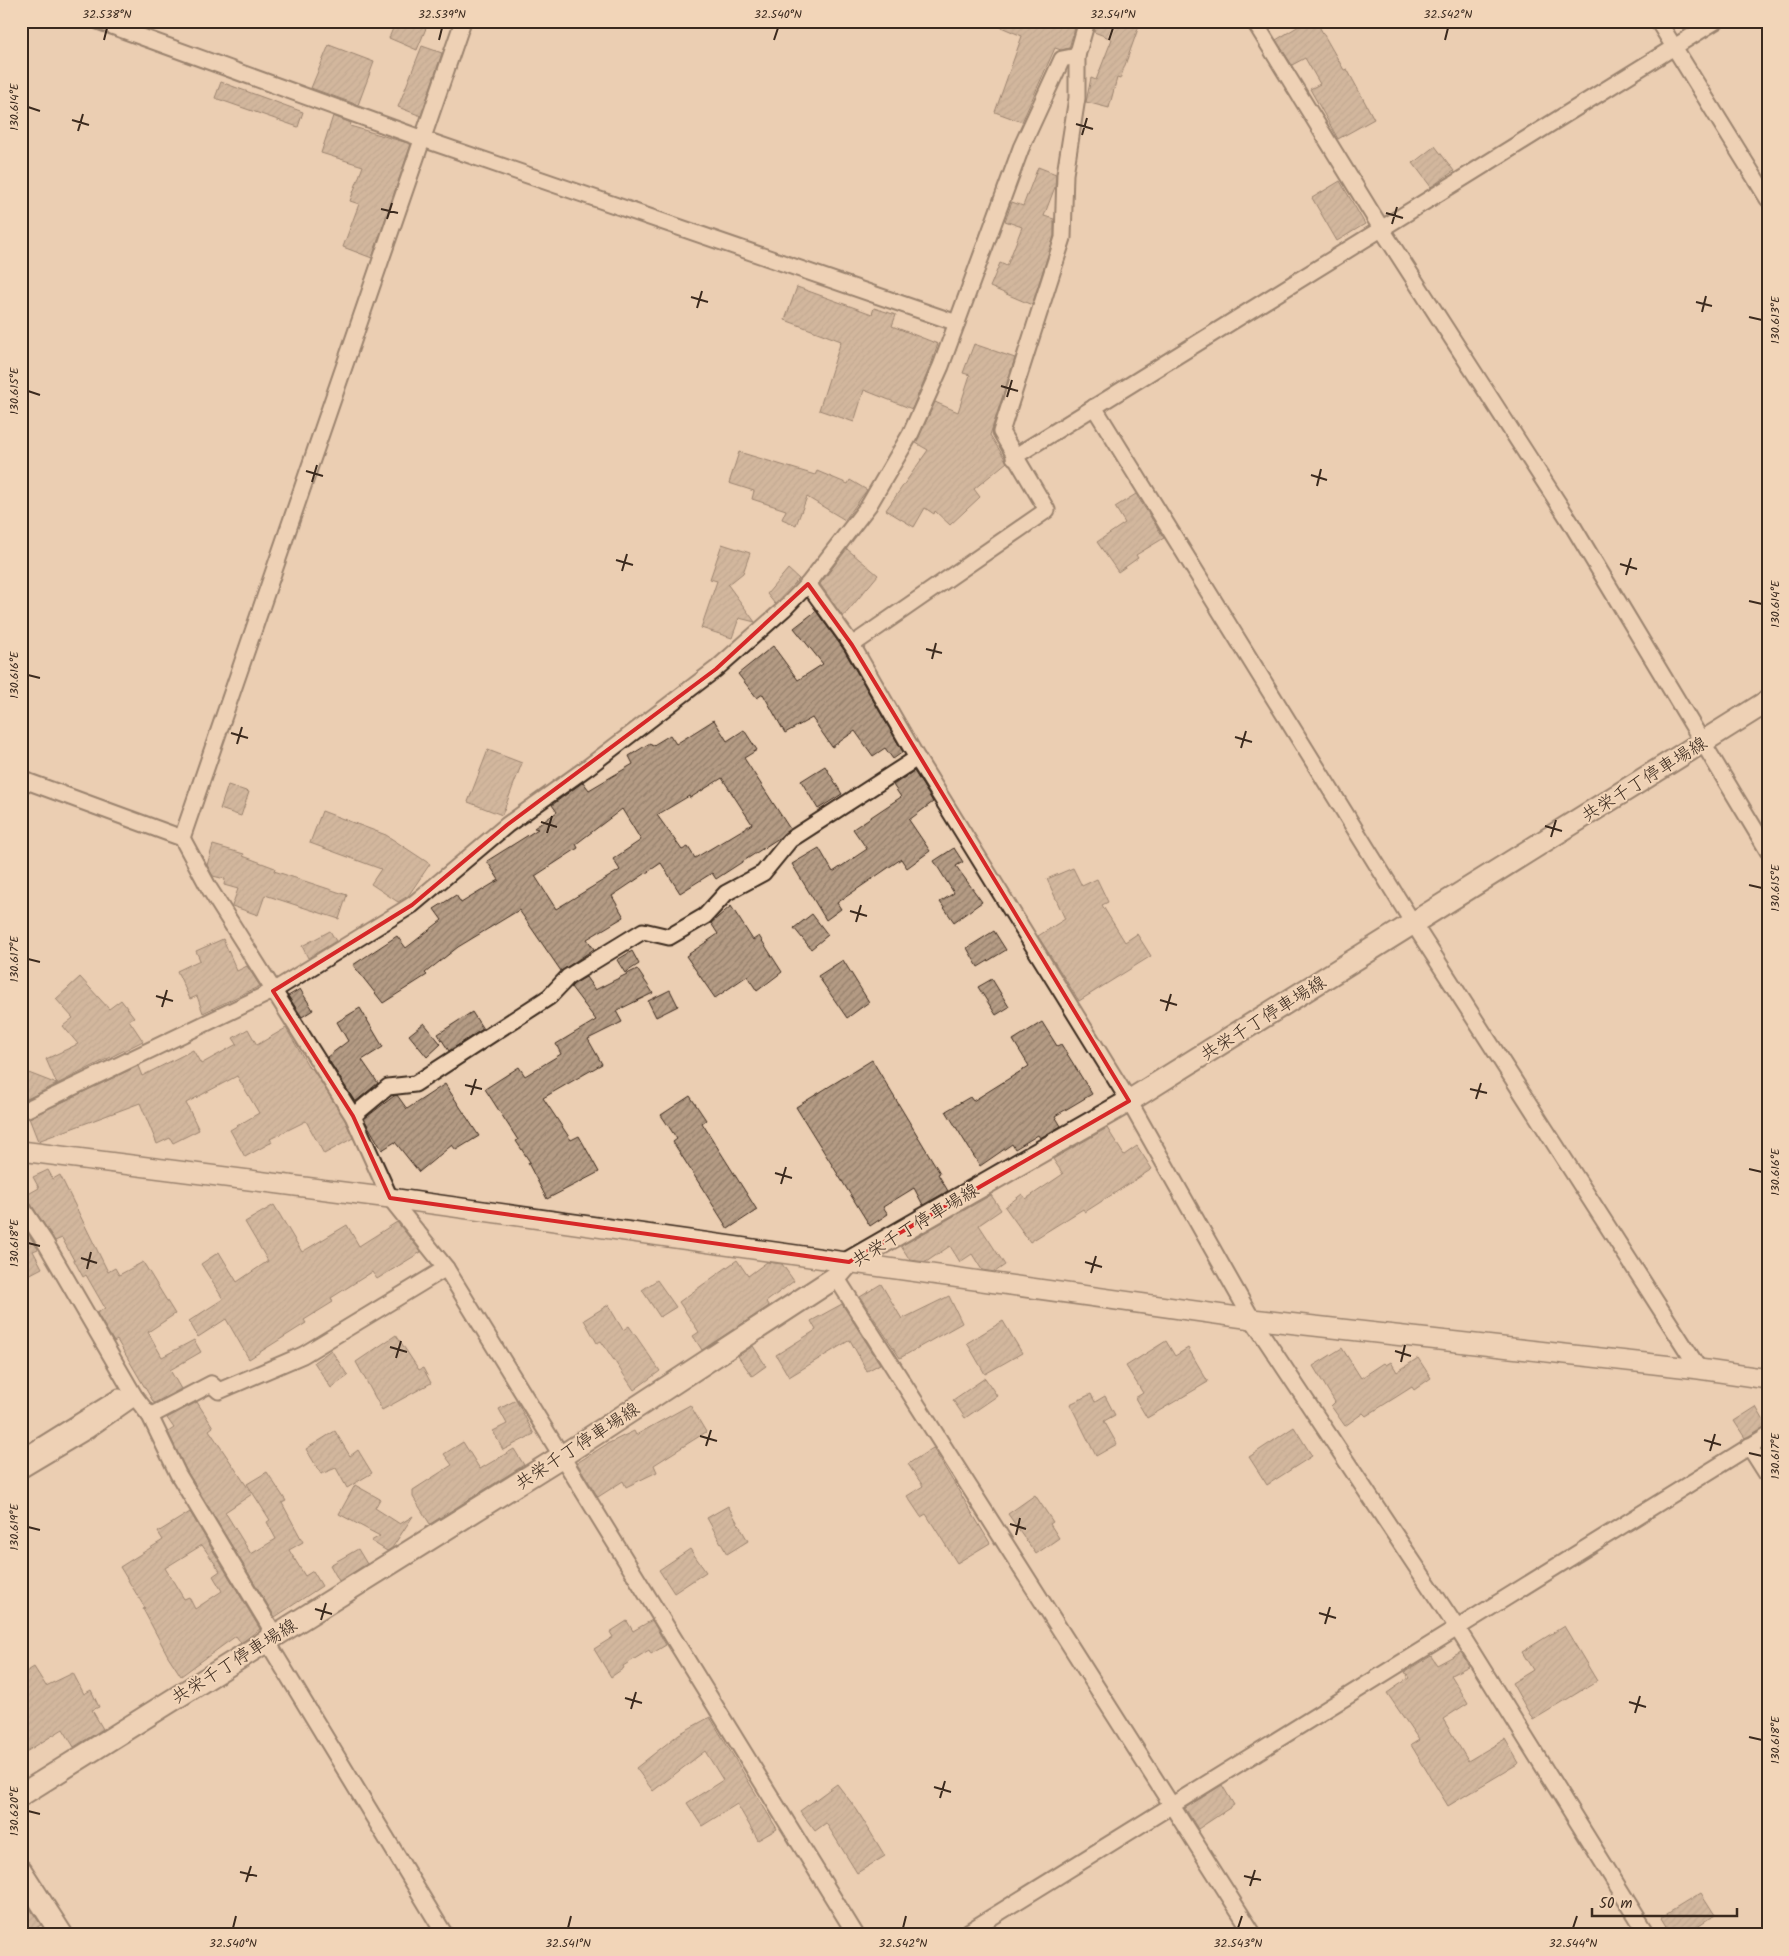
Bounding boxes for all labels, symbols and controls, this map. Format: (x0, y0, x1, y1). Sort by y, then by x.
text: 32.538°N (82, 5, 132, 24)
text: 32.539°N (418, 5, 466, 24)
text: 32.540°N (754, 5, 802, 24)
text: 32.541°N (1090, 5, 1136, 24)
text: 32.542°N (1424, 5, 1472, 24)
text: 130.614°E (5, 82, 24, 131)
text: 130.613°E (1766, 295, 1785, 344)
text: 130.615°E (5, 366, 24, 415)
text: 130.614°E (1766, 579, 1785, 628)
text: 130.616°E (5, 650, 24, 699)
street label: 共栄千丁停車場線 (1576, 730, 1714, 831)
text: 130.615°E (1766, 863, 1785, 912)
text: 130.617°E (5, 935, 24, 982)
street label: 共栄千丁停車場線 (1195, 969, 1333, 1070)
text: 130.616°E (1766, 1147, 1785, 1196)
street label: 共栄千丁停車場線 (847, 1177, 985, 1276)
text: 130.618°E (5, 1218, 24, 1267)
street label: 共栄千丁停車場線 (510, 1396, 646, 1499)
text: 130.617°E (1766, 1432, 1785, 1479)
text: 130.619°E (5, 1503, 24, 1550)
street label: 共栄千丁停車場線 (166, 1612, 304, 1713)
text: 130.618°E (1766, 1715, 1785, 1764)
text: 130.620°E (5, 1785, 24, 1836)
scale bar (1592, 1886, 1736, 1918)
text: 50 m (1599, 1892, 1633, 1916)
text: 32.540°N (209, 1934, 257, 1953)
text: 32.541°N (545, 1934, 591, 1953)
text: 32.542°N (879, 1934, 927, 1953)
text: 32.543°N (1214, 1934, 1262, 1953)
text: 32.544°N (1549, 1934, 1597, 1953)

